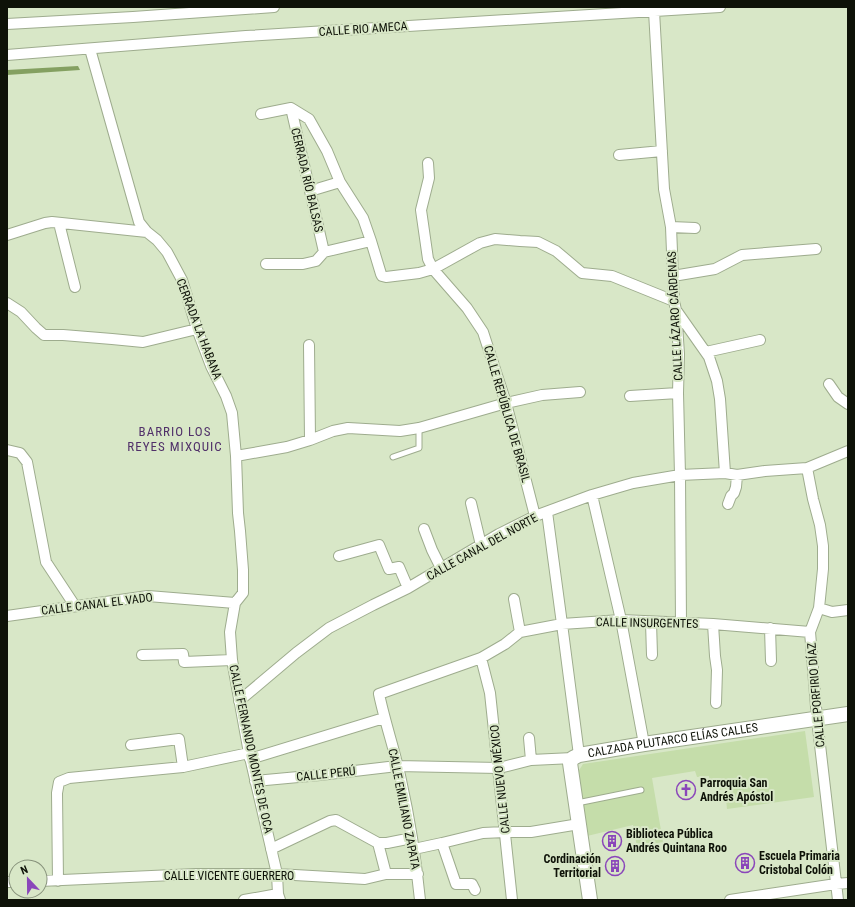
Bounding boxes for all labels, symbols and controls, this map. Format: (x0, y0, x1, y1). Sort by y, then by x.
street label: CALLE RIO AMECA (318, 19, 408, 39)
street label: CERRADA RÍO BALSAS (288, 126, 327, 234)
street label: CALLE LÁZARO CÁRDENAS (664, 251, 685, 381)
street label: CERRADA LA HABANA (173, 277, 225, 381)
street label: CALLE REPÚBLICA DE BRASIL (481, 344, 534, 484)
district label: BARRIO LOS REYES MIXQUIC (127, 424, 223, 454)
street label: CALLE CANAL DEL NORTE (424, 511, 540, 583)
street label: CALLE CANAL EL VADO (40, 590, 154, 618)
street label: CALLE INSURGENTES (596, 615, 698, 631)
street label: CALLE PORFIRIO DÍAZ (803, 642, 828, 748)
street label: CALLE FERNANDO MONTES DE OCA (226, 663, 276, 835)
street label: CALZADA PLUTARCO ELÍAS CALLES (587, 720, 759, 760)
street label: CALLE NUEVO MÉXICO (486, 724, 513, 834)
street label: CALLE EMILIANO ZAPATA (385, 747, 423, 871)
street label: CALLE PERÚ (296, 763, 357, 784)
place label: Parroquia San Andrés Apóstol (700, 776, 773, 804)
church icon: Parroquia San Andrés Apóstol (675, 779, 697, 801)
place label: Biblioteca Pública Andrés Quintana Roo (626, 827, 727, 855)
building icon: Biblioteca Pública Andrés Quintana Roo (601, 830, 623, 852)
place label: Escuela Primaria Cristobal Colón (759, 849, 840, 877)
place label: Cordinación Territorial (543, 852, 601, 880)
building icon: Escuela Primaria Cristobal Colón (734, 852, 756, 874)
building icon: Cordinación Territorial (604, 855, 626, 877)
north arrow (8, 859, 48, 899)
text: N (19, 863, 30, 877)
street label: CALLE VICENTE GUERRERO (164, 869, 294, 883)

